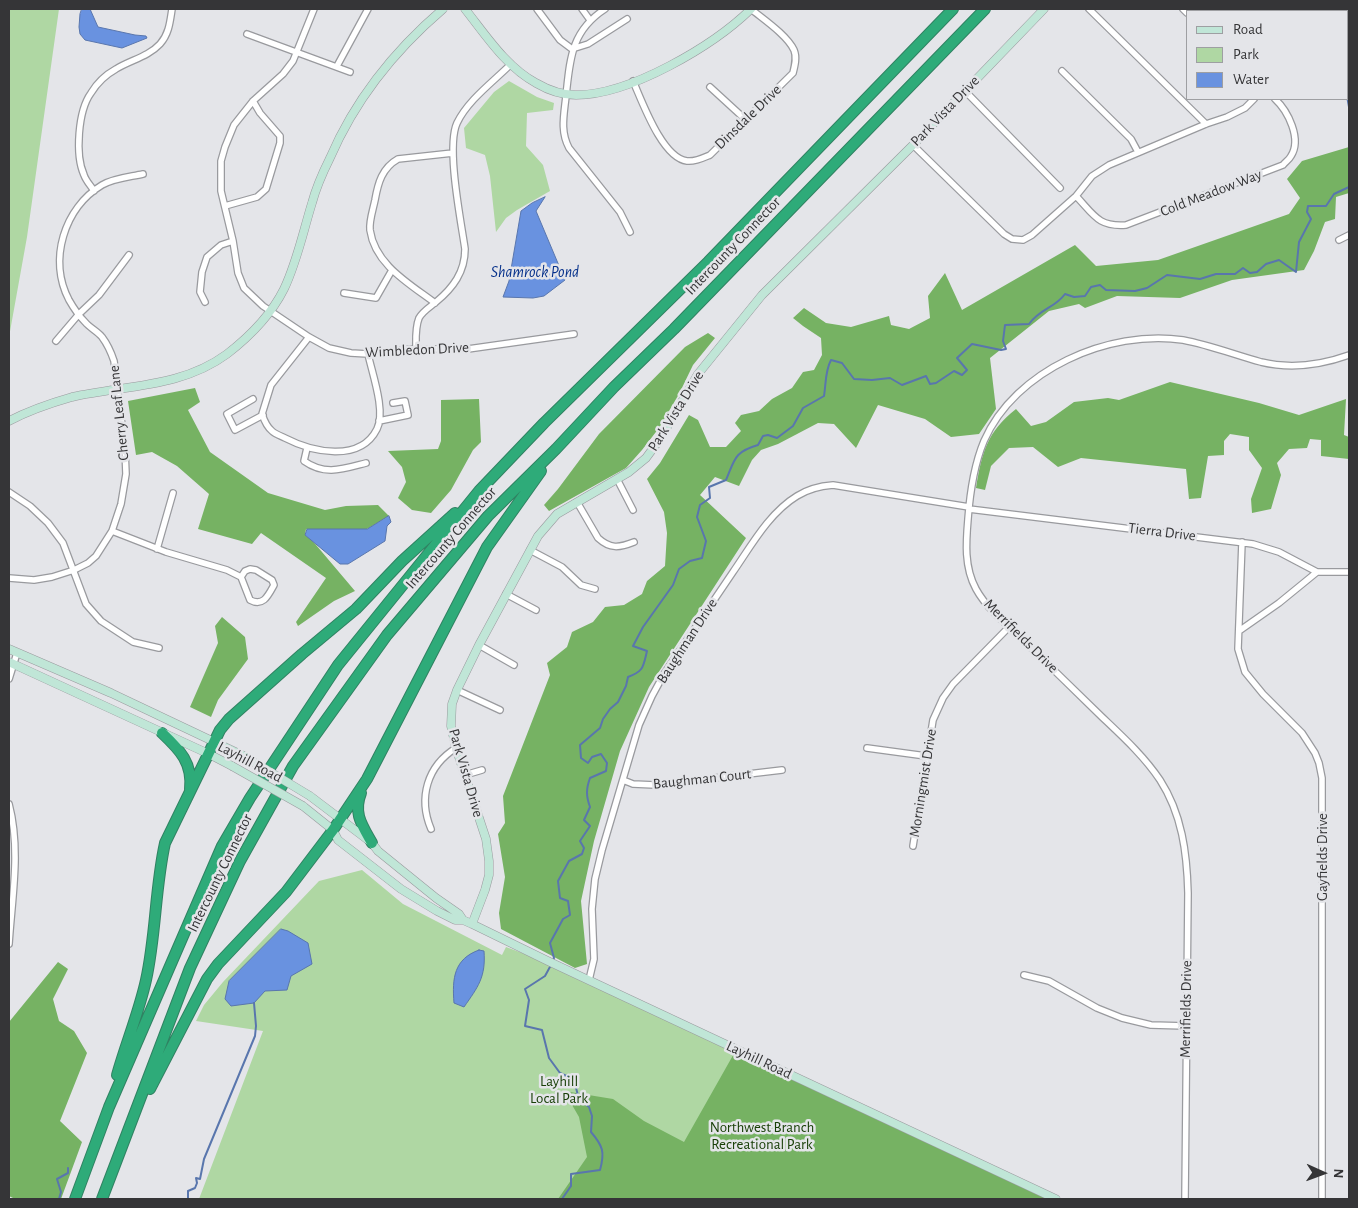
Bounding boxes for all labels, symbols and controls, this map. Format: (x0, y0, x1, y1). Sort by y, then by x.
legend (1186, 10, 1348, 100)
text: Road (1233, 22, 1263, 37)
text: Park (1233, 47, 1259, 62)
street label: Park Vista Drive (907, 72, 983, 150)
text: Water (1233, 72, 1269, 87)
street label: Dinsdale Drive (711, 81, 785, 153)
street label: Cold Meadow Way (1158, 165, 1264, 221)
street label: Intercounty Connector (682, 193, 784, 299)
water label: Shamrock Pond (491, 262, 579, 282)
street label: Wimbledon Drive (365, 338, 469, 362)
street label: Cherry Leaf Lane (105, 364, 133, 462)
street label: Park Vista Drive (644, 367, 708, 455)
street label: Intercounty Connector (402, 483, 500, 593)
street label: Tierra Drive (1127, 519, 1197, 545)
street label: Baughman Drive (653, 595, 721, 687)
street label: Merrifields Drive (980, 595, 1062, 677)
street label: Park Vista Drive (445, 727, 487, 819)
street label: Morningmist Drive (906, 727, 940, 839)
street label: Layhill Road (215, 737, 285, 787)
street label: Baughman Court (652, 765, 752, 793)
street label: Intercounty Connector (184, 811, 256, 935)
street label: Gayfields Drive (1313, 813, 1331, 901)
street label: Merrifields Drive (1176, 960, 1196, 1058)
street label: Layhill Road (723, 1037, 795, 1083)
park label: Layhill Local Park (530, 1072, 588, 1107)
park label: Northwest Branch Recreational Park (710, 1118, 814, 1153)
north arrow (1298, 1148, 1348, 1198)
text: N (1331, 1168, 1345, 1179)

